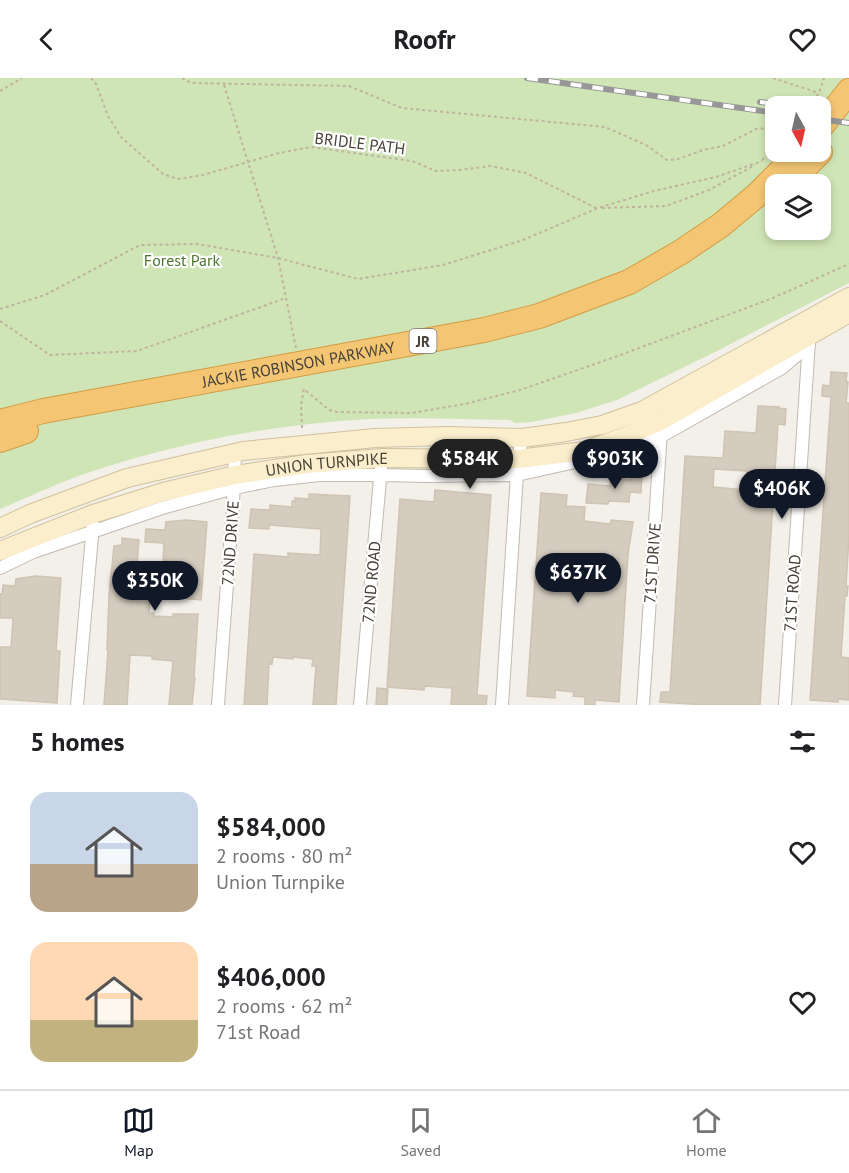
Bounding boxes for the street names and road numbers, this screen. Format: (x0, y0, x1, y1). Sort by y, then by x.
street label: BRIDLE PATH (314, 128, 406, 158)
road number: JR (410, 329, 436, 353)
street label: JACKIE ROBINSON PARKWAY (199, 337, 396, 392)
street label: UNION TURNPIKE (264, 448, 388, 480)
street label: 72ND DRIVE (217, 500, 243, 586)
street label: 71ST DRIVE (639, 522, 665, 604)
street label: 72ND ROAD (357, 540, 385, 624)
street label: 71ST ROAD (779, 554, 805, 632)

